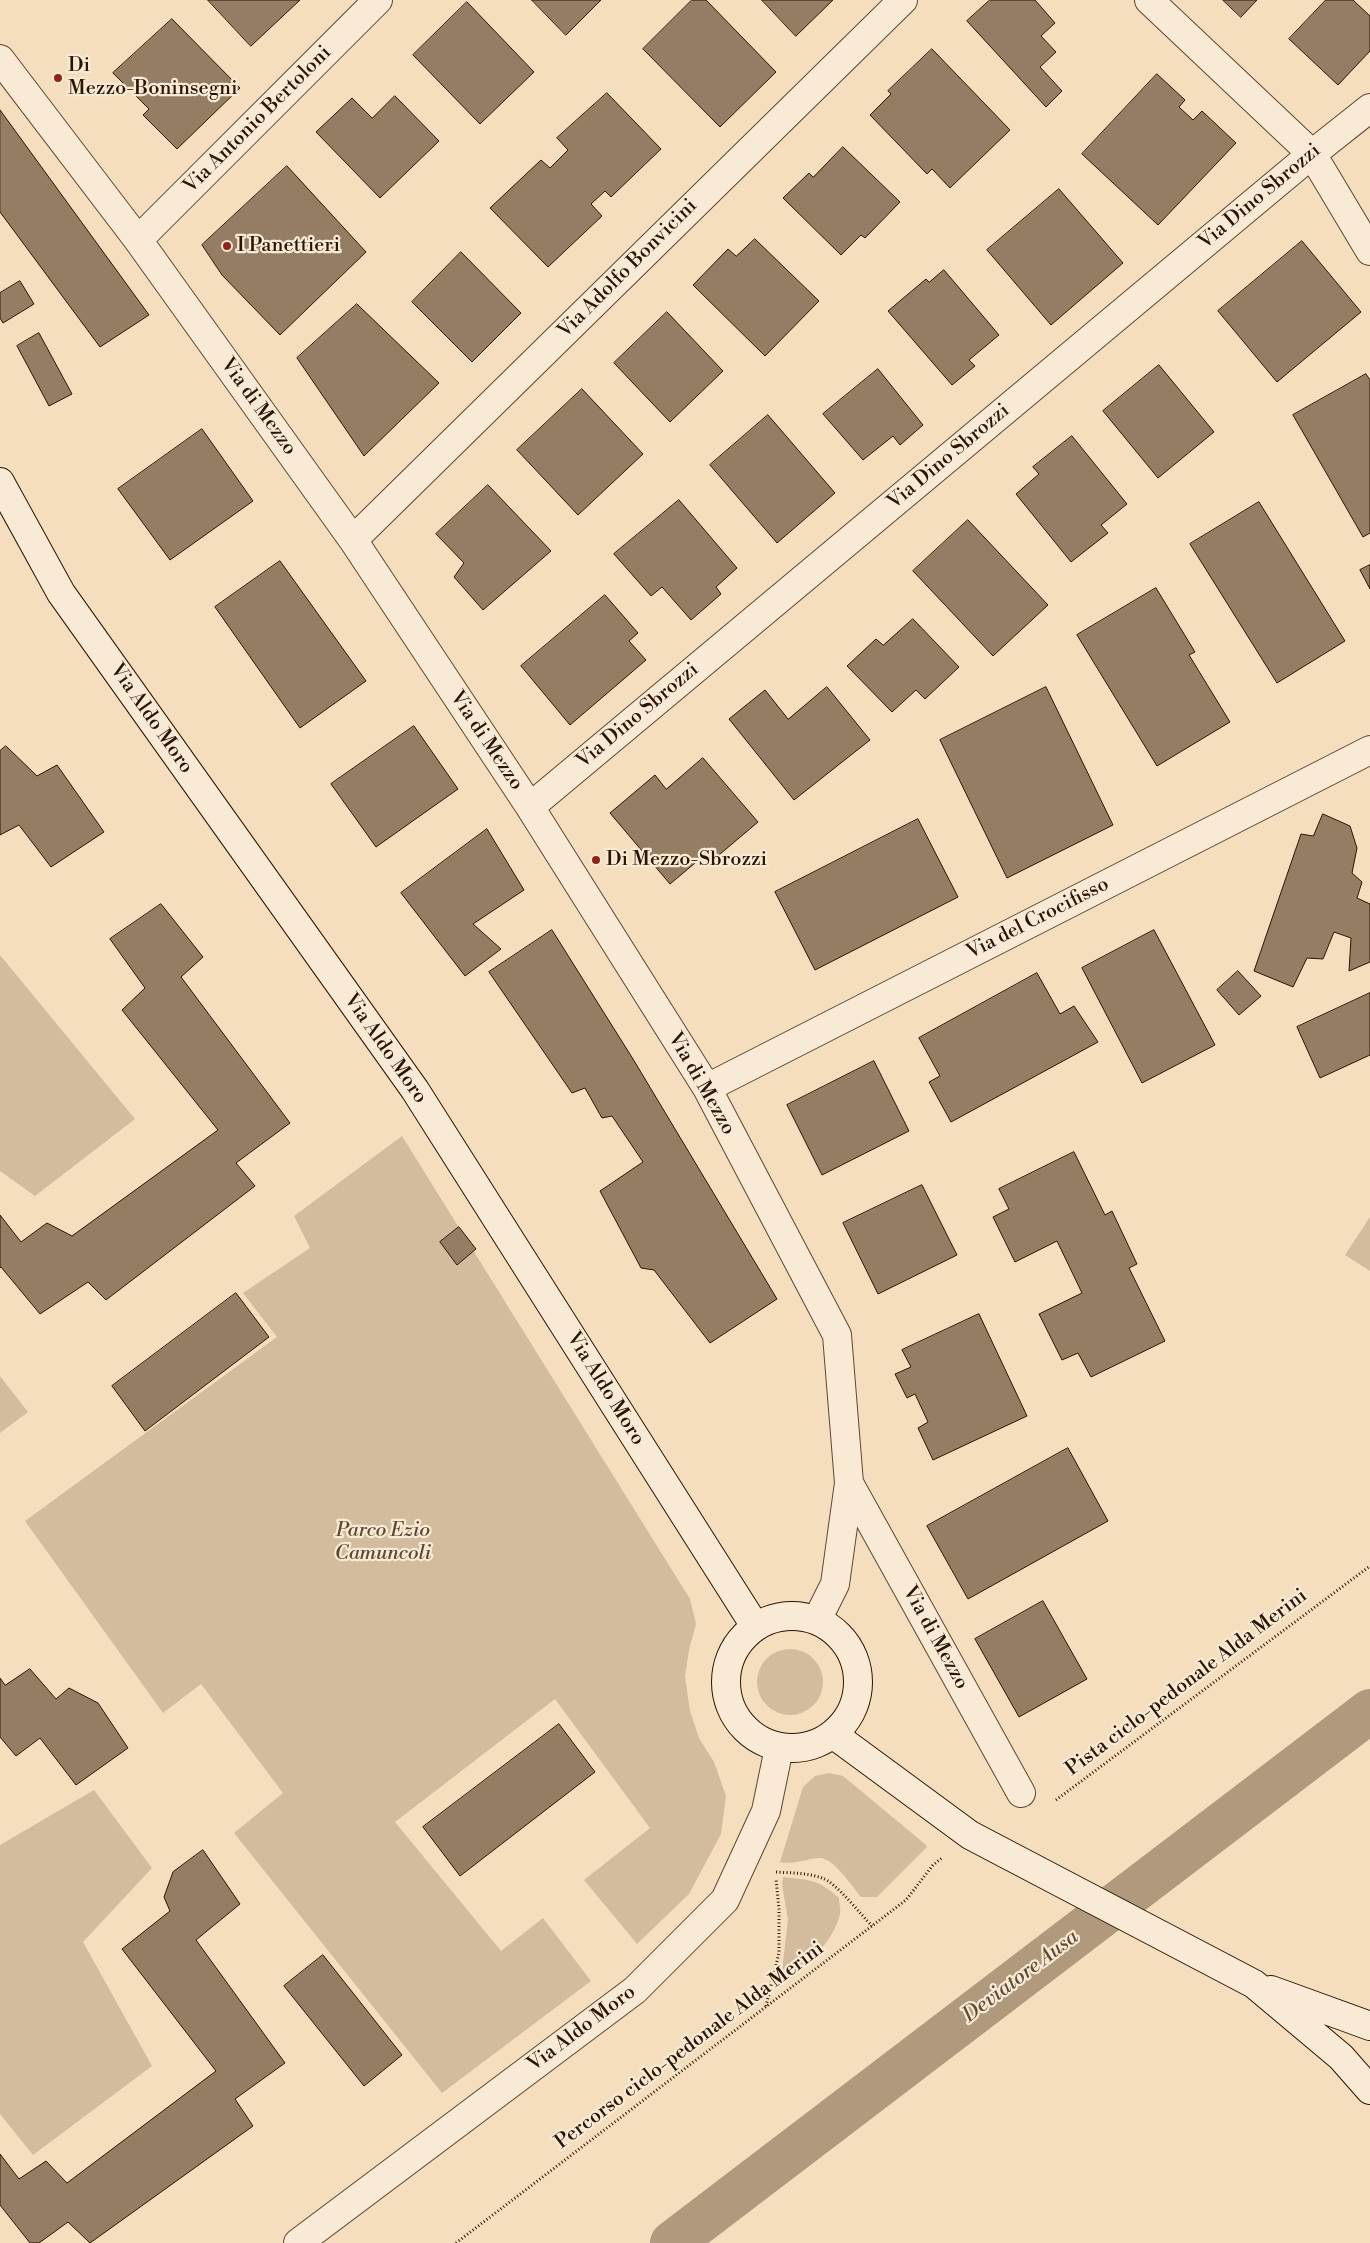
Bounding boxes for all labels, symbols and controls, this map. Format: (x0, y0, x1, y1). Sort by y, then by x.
street label: Via Antonio Bertoloni (179, 41, 337, 199)
place label: Di Mezzo-Boninsegni (68, 54, 238, 101)
marker: Di Mezzo-Boninsegni (52, 72, 64, 84)
street label: Via Dino Sbrozzi (1194, 139, 1326, 255)
street label: Via Adolfo Bonvicini (553, 194, 703, 344)
place label: I Panettieri (237, 234, 340, 258)
marker: I Panettieri (221, 240, 233, 252)
street label: Via di Mezzo (215, 354, 301, 460)
street label: Via Dino Sbrozzi (883, 399, 1015, 515)
street label: Via Dino Sbrozzi (572, 658, 704, 774)
street label: Via Aldo Moro (104, 659, 198, 779)
street label: Via di Mezzo (444, 687, 528, 795)
place label: Di Mezzo-Sbrozzi (606, 848, 767, 872)
marker: Di Mezzo-Sbrozzi (590, 854, 602, 866)
street label: Via del Crocifisso (963, 873, 1113, 965)
street label: Via Aldo Moro (338, 989, 432, 1109)
street label: Via di Mezzo (662, 1029, 740, 1139)
street label: Via Aldo Moro (561, 1328, 649, 1450)
park label: Parco Ezio Camuncoli (335, 1519, 431, 1566)
street label: Via di Mezzo (897, 1582, 973, 1694)
street label: Pista ciclo-pedonale Alda Merini (1062, 1584, 1312, 1782)
water label: Deviatore Ausa (958, 1925, 1084, 2029)
street label: Percorso ciclo-pedonale Alda Merini (551, 1937, 829, 2155)
street label: Via Aldo Moro (523, 1981, 641, 2077)

